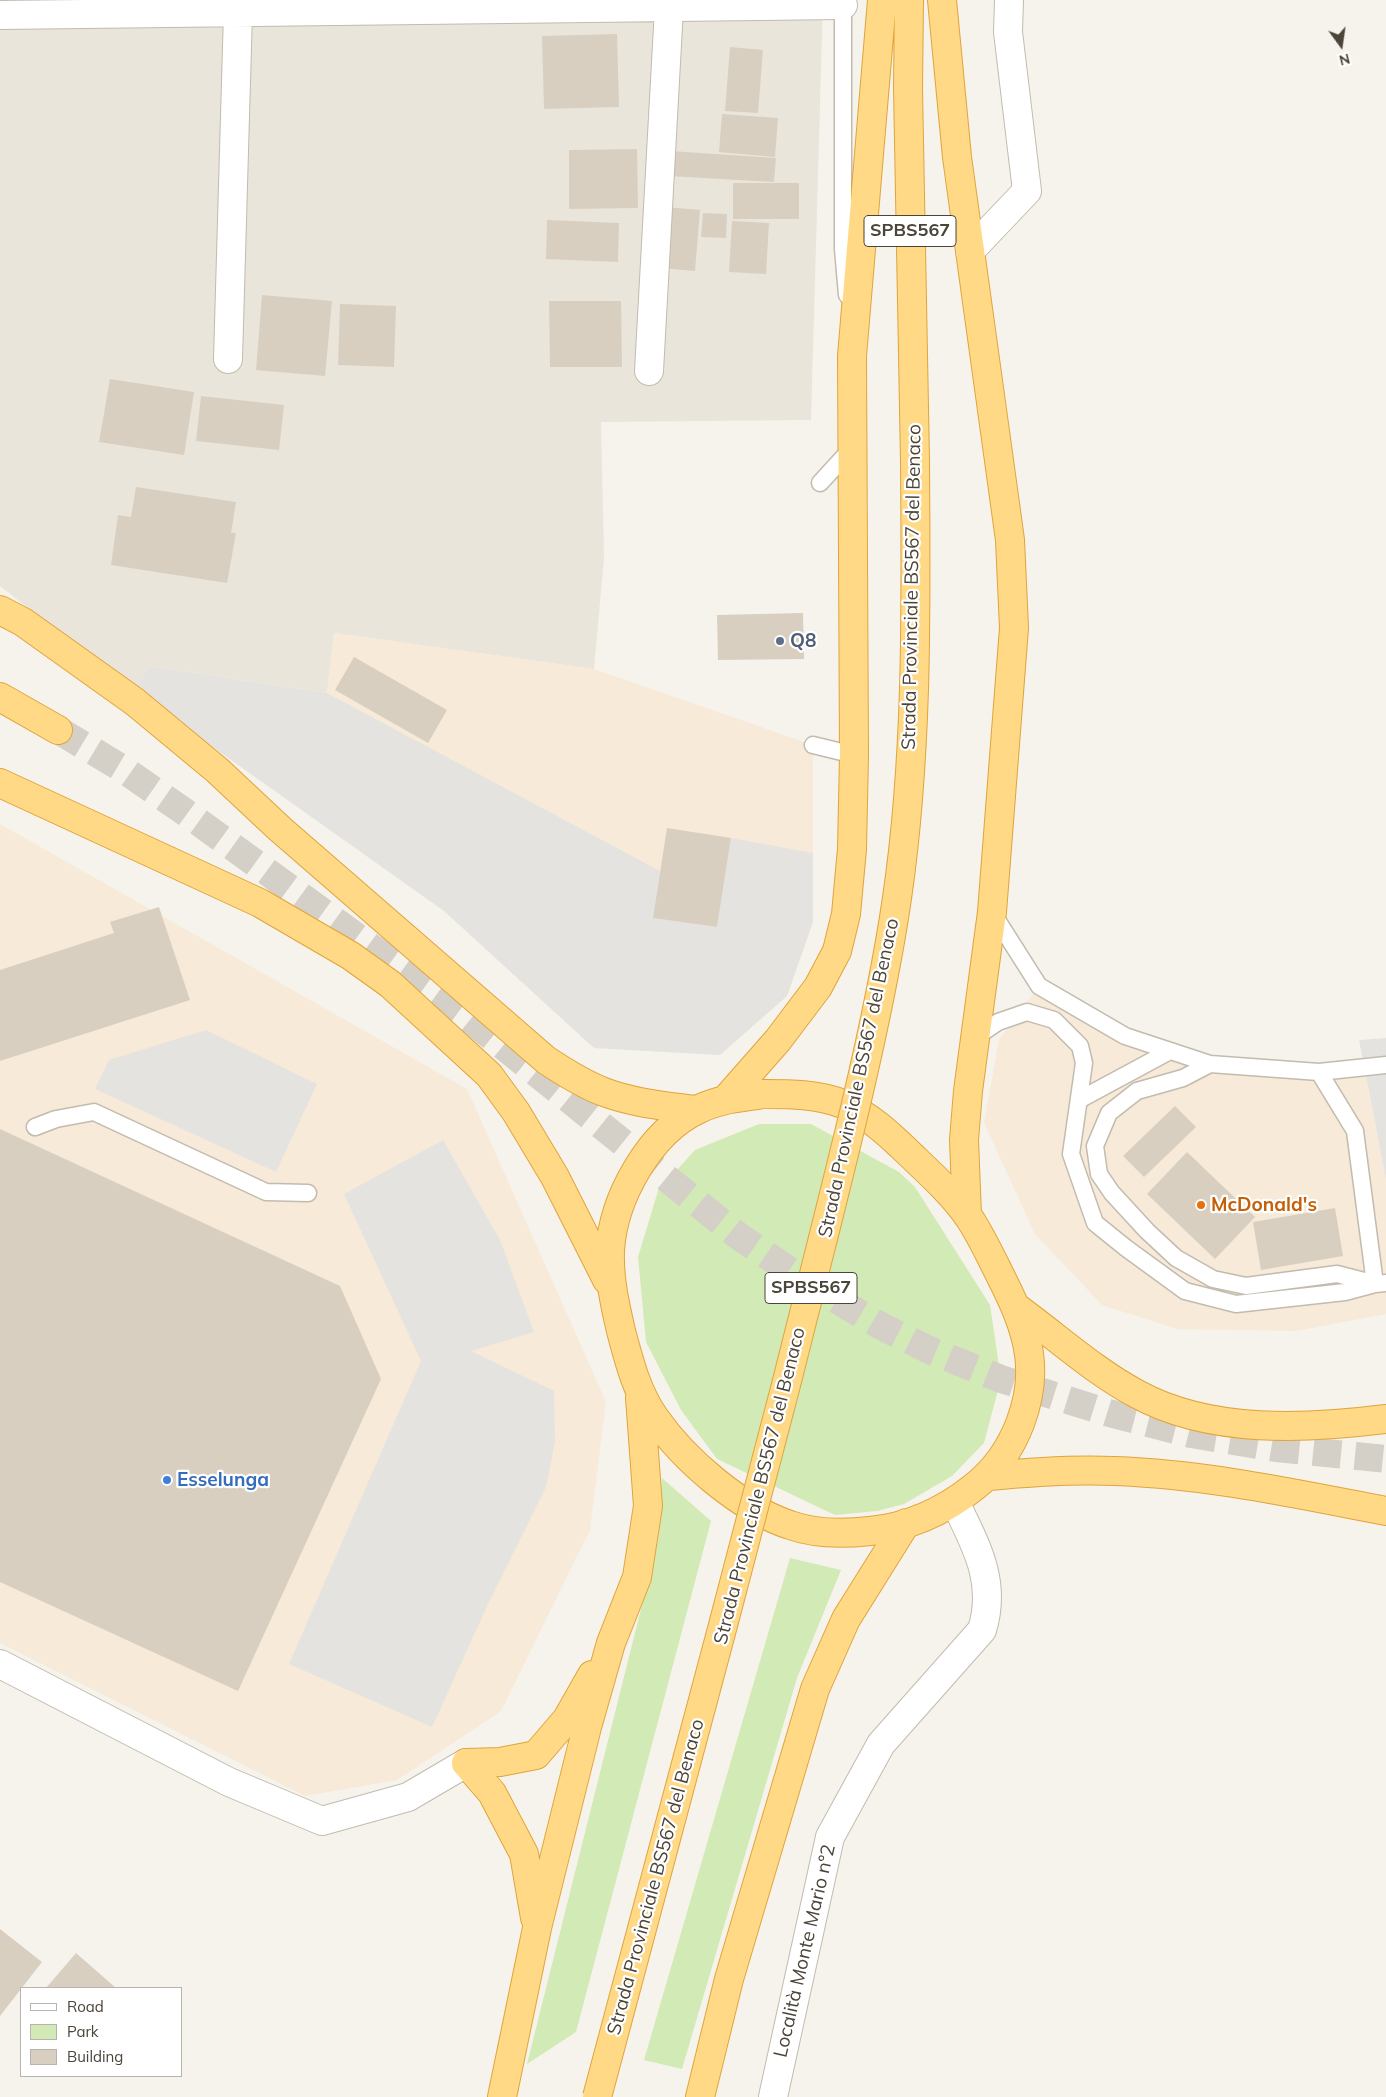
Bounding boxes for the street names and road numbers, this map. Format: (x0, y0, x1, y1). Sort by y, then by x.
road number: SPBS567 (864, 216, 956, 247)
street label: Strada Provinciale BS567 del Benaco (898, 424, 926, 750)
street label: Strada Provinciale BS567 del Benaco (814, 916, 904, 1240)
road number: SPBS567 (765, 1273, 857, 1304)
street label: Strada Provinciale BS567 del Benaco (710, 1325, 810, 1647)
street label: Strada Provinciale BS567 del Benaco (603, 1717, 709, 2037)
street label: Località Monte Mario n°2 (769, 1842, 841, 2060)

